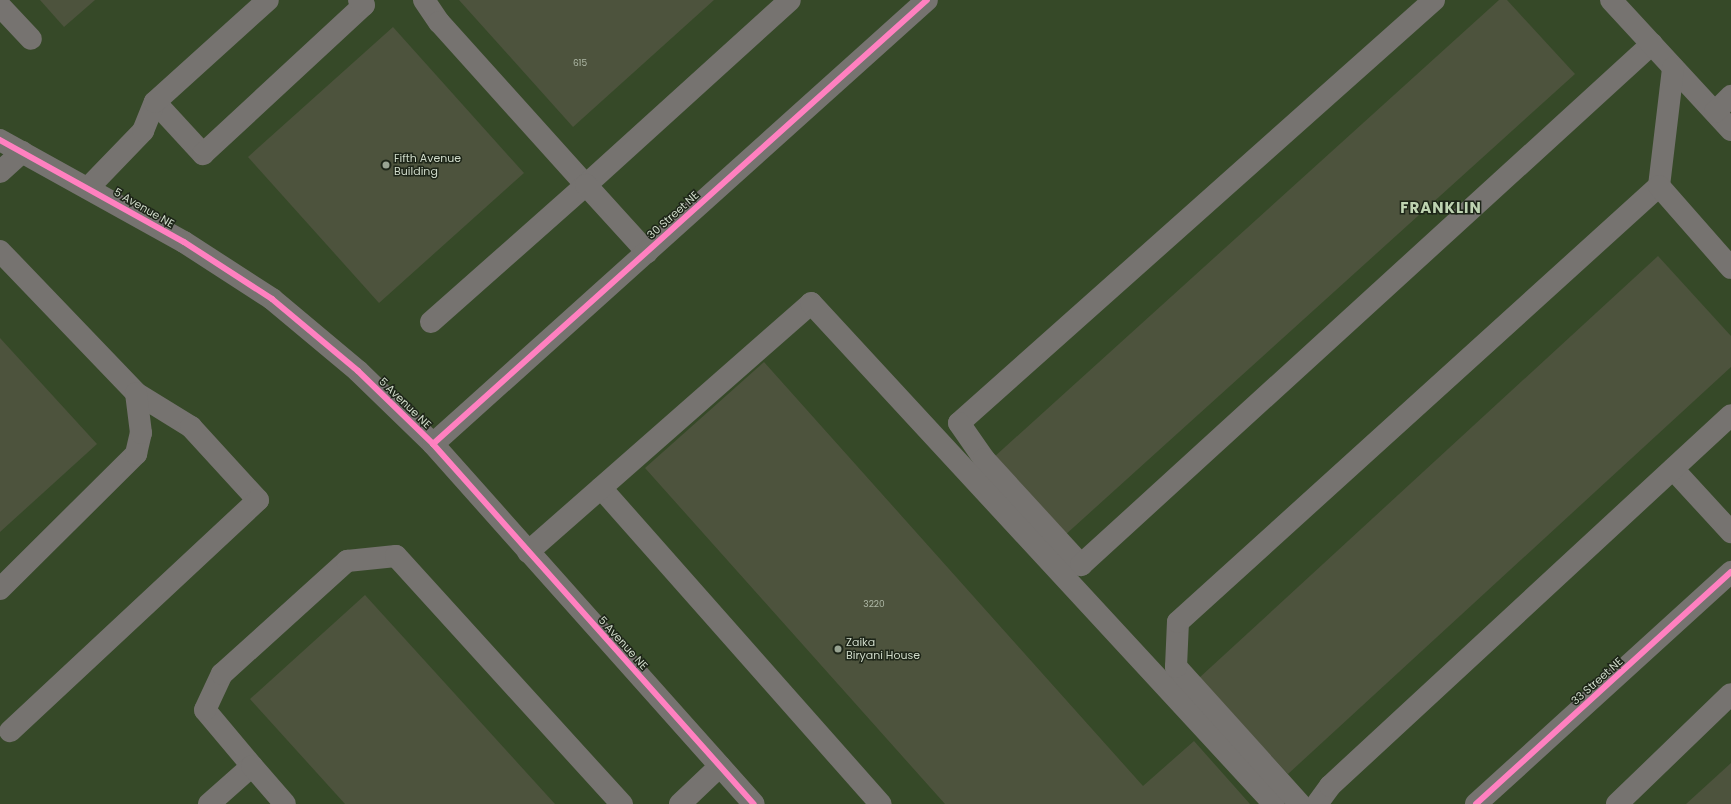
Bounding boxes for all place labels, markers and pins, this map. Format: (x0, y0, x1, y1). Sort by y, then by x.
place label: Fifth Avenue Building (394, 152, 461, 178)
marker: Fifth Avenue Building (381, 160, 391, 170)
place label: Zaika Biryani House (846, 636, 920, 662)
marker: Zaika Biryani House (833, 644, 843, 654)

